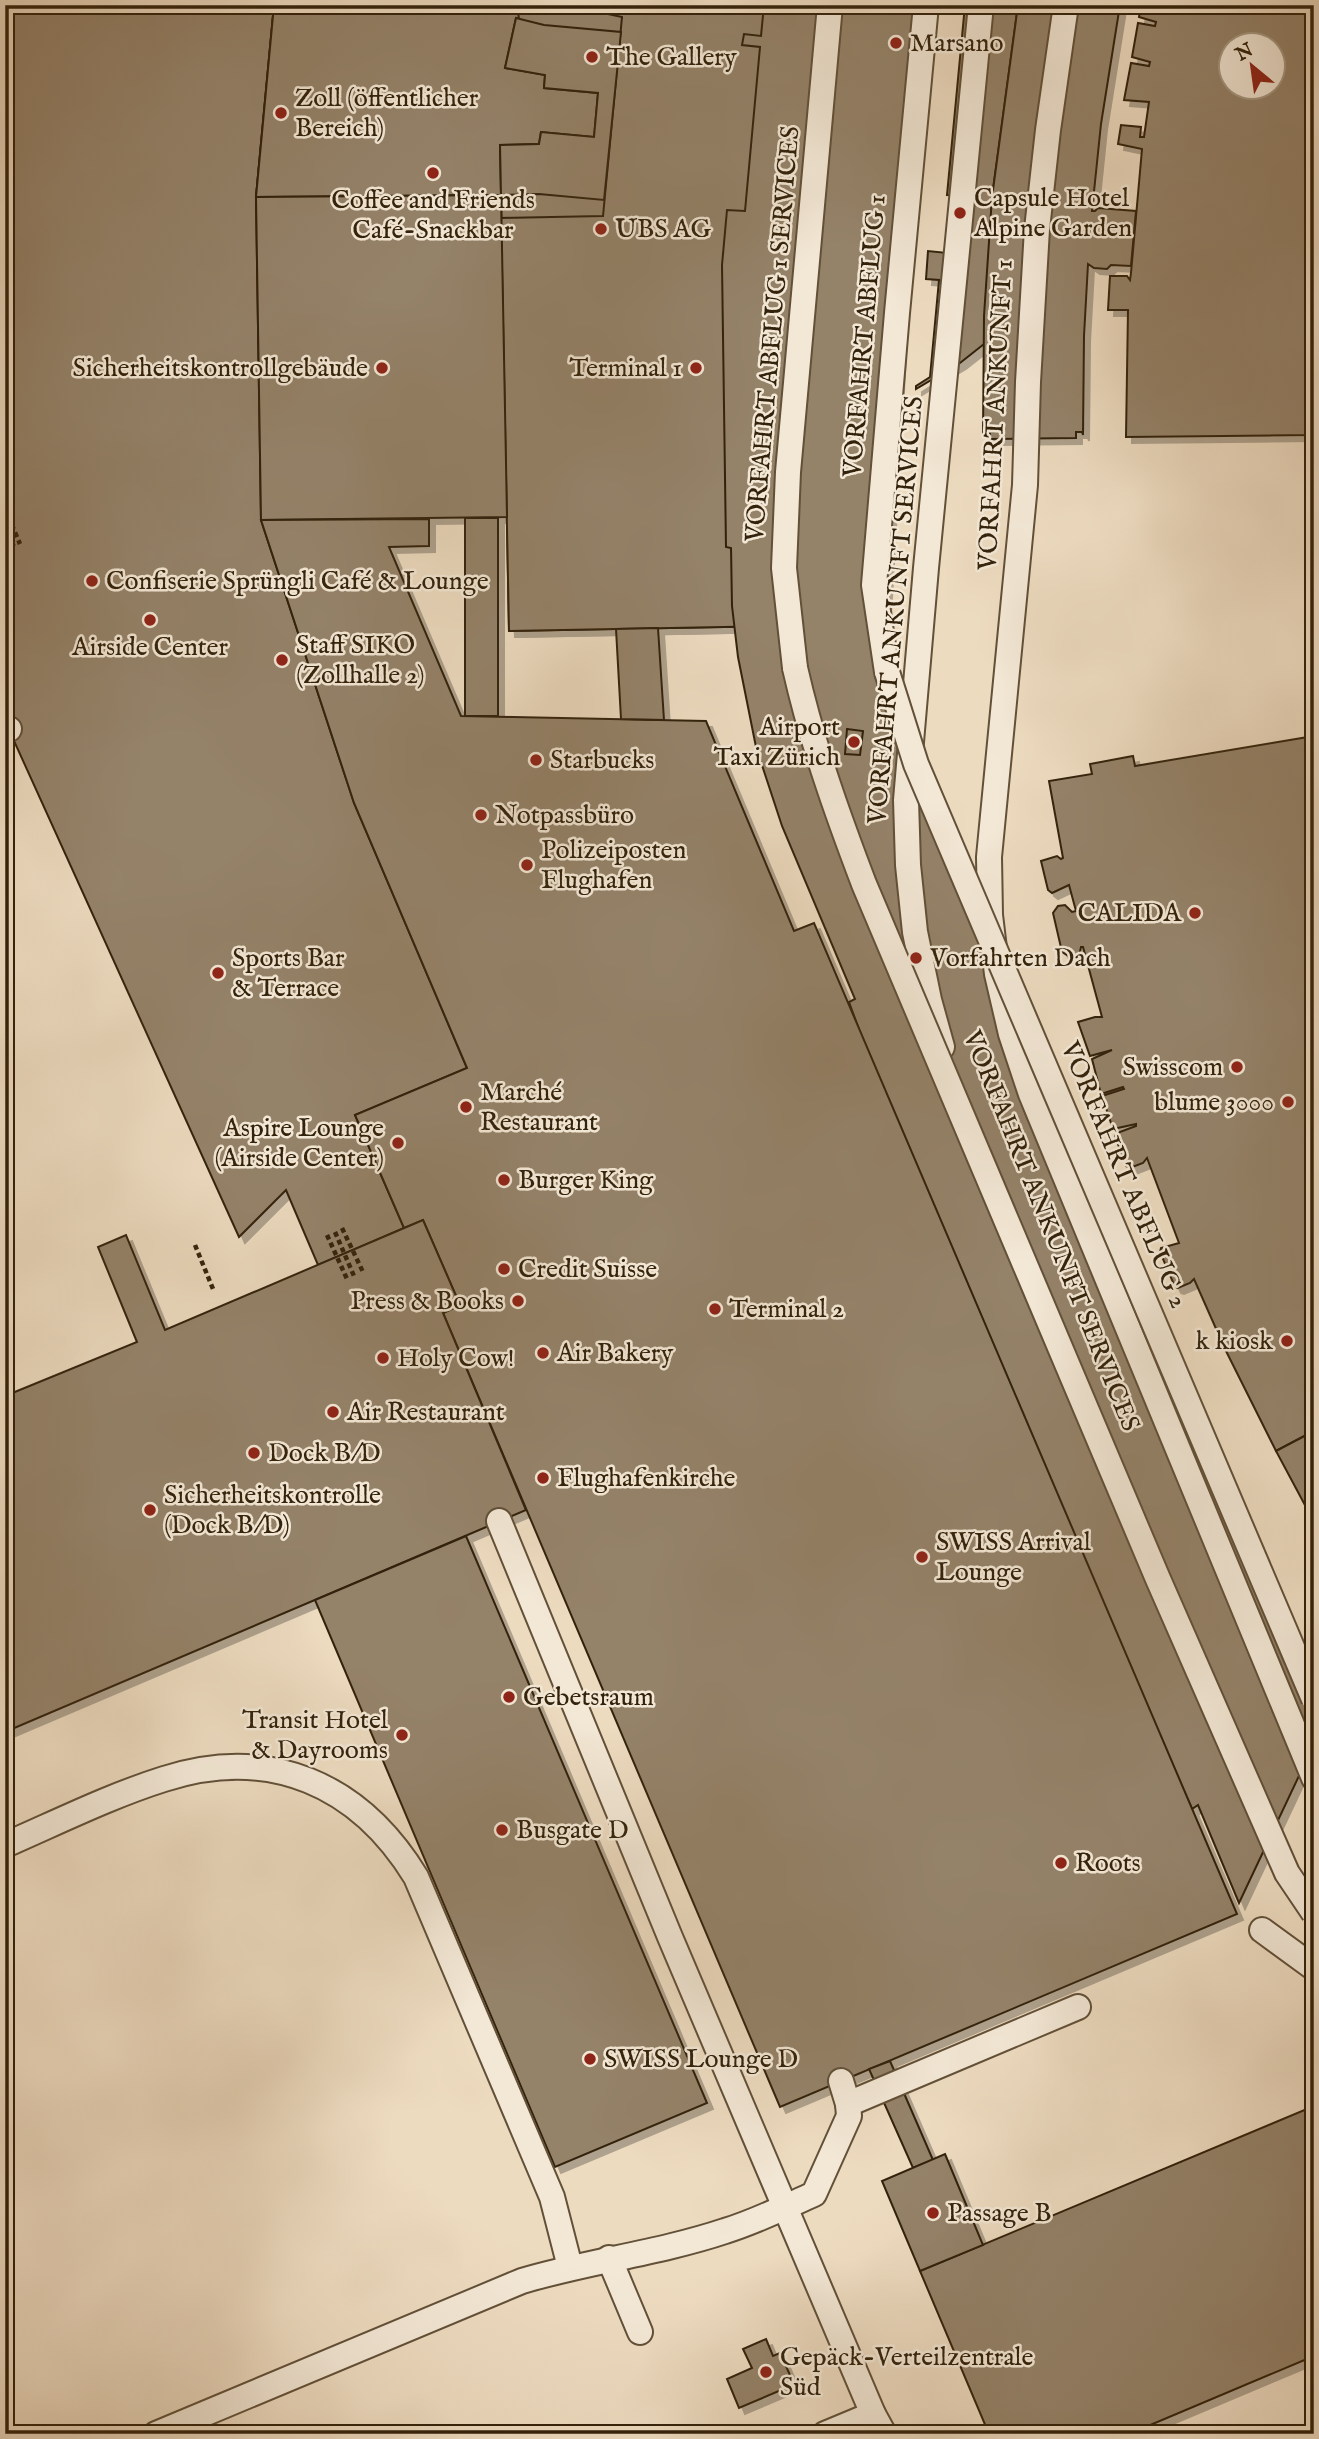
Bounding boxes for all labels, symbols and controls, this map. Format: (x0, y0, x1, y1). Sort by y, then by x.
place label: Marsano (910, 27, 1003, 60)
north arrow (1218, 32, 1288, 102)
marker: Marsano (888, 35, 904, 51)
text: N (1231, 38, 1258, 68)
place label: The Gallery (606, 41, 737, 74)
marker: The Gallery (584, 49, 600, 65)
place label: Zoll (öffentlicher Bereich) (295, 82, 479, 145)
marker: Zoll (öffentlicher Bereich) (273, 105, 289, 121)
street label: VORFAHRT ABFLUG 1 SERVICES (738, 125, 808, 544)
marker: Coffee and Friends Café-Snackbar (425, 165, 441, 181)
place label: Capsule Hotel Alpine Garden (973, 182, 1132, 245)
place label: Coffee and Friends Café-Snackbar (331, 184, 535, 247)
street label: VORFAHRT ABFLUG 1 (836, 193, 894, 480)
marker: Capsule Hotel Alpine Garden (952, 205, 968, 221)
place label: UBS AG (615, 213, 711, 246)
marker: UBS AG (593, 221, 609, 237)
street label: VORFAHRT ANKUNFT 1 (971, 259, 1021, 572)
place label: Sicherheitskontrollgebäude (72, 352, 368, 385)
place label: Terminal 1 (569, 352, 682, 385)
marker: Sicherheitskontrollgebäude (374, 360, 390, 376)
marker: Terminal 1 (688, 360, 704, 376)
street label: VORFAHRT ANKUNFT SERVICES (861, 395, 931, 826)
place label: Confiserie Sprüngli Café & Lounge (106, 565, 489, 598)
marker: Confiserie Sprüngli Café & Lounge (84, 573, 100, 589)
marker: Airside Center (142, 612, 158, 628)
place label: Staff SIKO (Zollhalle 2) (296, 629, 425, 692)
place label: Airside Center (71, 631, 229, 664)
marker: Staff SIKO (Zollhalle 2) (274, 652, 290, 668)
place label: Airport Taxi Zürich (713, 711, 840, 774)
marker: Airport Taxi Zürich (846, 734, 862, 750)
place label: Starbucks (550, 744, 655, 777)
marker: Starbucks (528, 752, 544, 768)
place label: Notpassbüro (495, 799, 634, 832)
marker: Notpassbüro (473, 807, 489, 823)
place label: Polizeiposten Flughafen (541, 834, 686, 897)
marker: Polizeiposten Flughafen (519, 857, 535, 873)
place label: CALIDA (1077, 897, 1182, 930)
marker: CALIDA (1187, 905, 1203, 921)
place label: Sports Bar & Terrace (232, 942, 345, 1005)
place label: Vorfahrten Dach (929, 942, 1111, 975)
marker: Vorfahrten Dach (908, 950, 924, 966)
marker: Sports Bar & Terrace (210, 965, 226, 981)
street label: VORFAHRT ANKUNFT SERVICES (955, 1025, 1147, 1436)
street label: VORFAHRT ABFLUG 2 (1052, 1036, 1195, 1313)
place label: Swisscom (1122, 1051, 1223, 1084)
marker: Swisscom (1229, 1059, 1245, 1075)
place label: Marché Restaurant (480, 1076, 598, 1139)
place label: blume 3000 (1154, 1086, 1274, 1119)
marker: blume 3000 (1280, 1094, 1296, 1110)
marker: Marché Restaurant (458, 1099, 474, 1115)
place label: Aspire Lounge (Airside Center) (214, 1112, 384, 1175)
marker: Aspire Lounge (Airside Center) (390, 1135, 406, 1151)
place label: Burger King (518, 1164, 654, 1197)
marker: Burger King (496, 1172, 512, 1188)
place label: Credit Suisse (518, 1253, 657, 1286)
marker: Credit Suisse (496, 1261, 512, 1277)
place label: Press & Books (350, 1285, 504, 1318)
marker: Press & Books (510, 1293, 526, 1309)
place label: Terminal 2 (729, 1293, 844, 1326)
marker: Terminal 2 (707, 1301, 723, 1317)
place label: k kiosk (1196, 1325, 1274, 1358)
marker: k kiosk (1279, 1333, 1295, 1349)
place label: Air Bakery (556, 1337, 673, 1370)
place label: Holy Cow! (397, 1342, 515, 1375)
marker: Air Bakery (535, 1345, 551, 1361)
marker: Holy Cow! (375, 1350, 391, 1366)
place label: Air Restaurant (346, 1396, 505, 1429)
marker: Air Restaurant (325, 1404, 341, 1420)
place label: Dock B/D (268, 1437, 381, 1470)
marker: Dock B/D (246, 1445, 262, 1461)
place label: Flughafenkirche (557, 1462, 736, 1495)
marker: Flughafenkirche (535, 1470, 551, 1486)
place label: Sicherheitskontrolle (Dock B/D) (164, 1479, 381, 1542)
marker: Sicherheitskontrolle (Dock B/D) (142, 1502, 158, 1518)
place label: SWISS Arrival Lounge (936, 1526, 1092, 1589)
marker: SWISS Arrival Lounge (914, 1549, 930, 1565)
place label: Gebetsraum (523, 1681, 654, 1714)
marker: Gebetsraum (501, 1689, 517, 1705)
place label: Transit Hotel & Dayrooms (242, 1704, 389, 1767)
marker: Transit Hotel & Dayrooms (394, 1727, 410, 1743)
place label: Busgate D (516, 1814, 629, 1847)
marker: Busgate D (494, 1822, 510, 1838)
place label: Roots (1075, 1847, 1141, 1880)
marker: Roots (1053, 1855, 1069, 1871)
place label: SWISS Lounge D (604, 2043, 798, 2076)
marker: SWISS Lounge D (582, 2051, 598, 2067)
place label: Passage B (947, 2197, 1052, 2230)
marker: Passage B (925, 2205, 941, 2221)
place label: Gepäck-Verteilzentrale Süd (780, 2341, 1034, 2404)
marker: Gepäck-Verteilzentrale Süd (758, 2364, 774, 2380)

